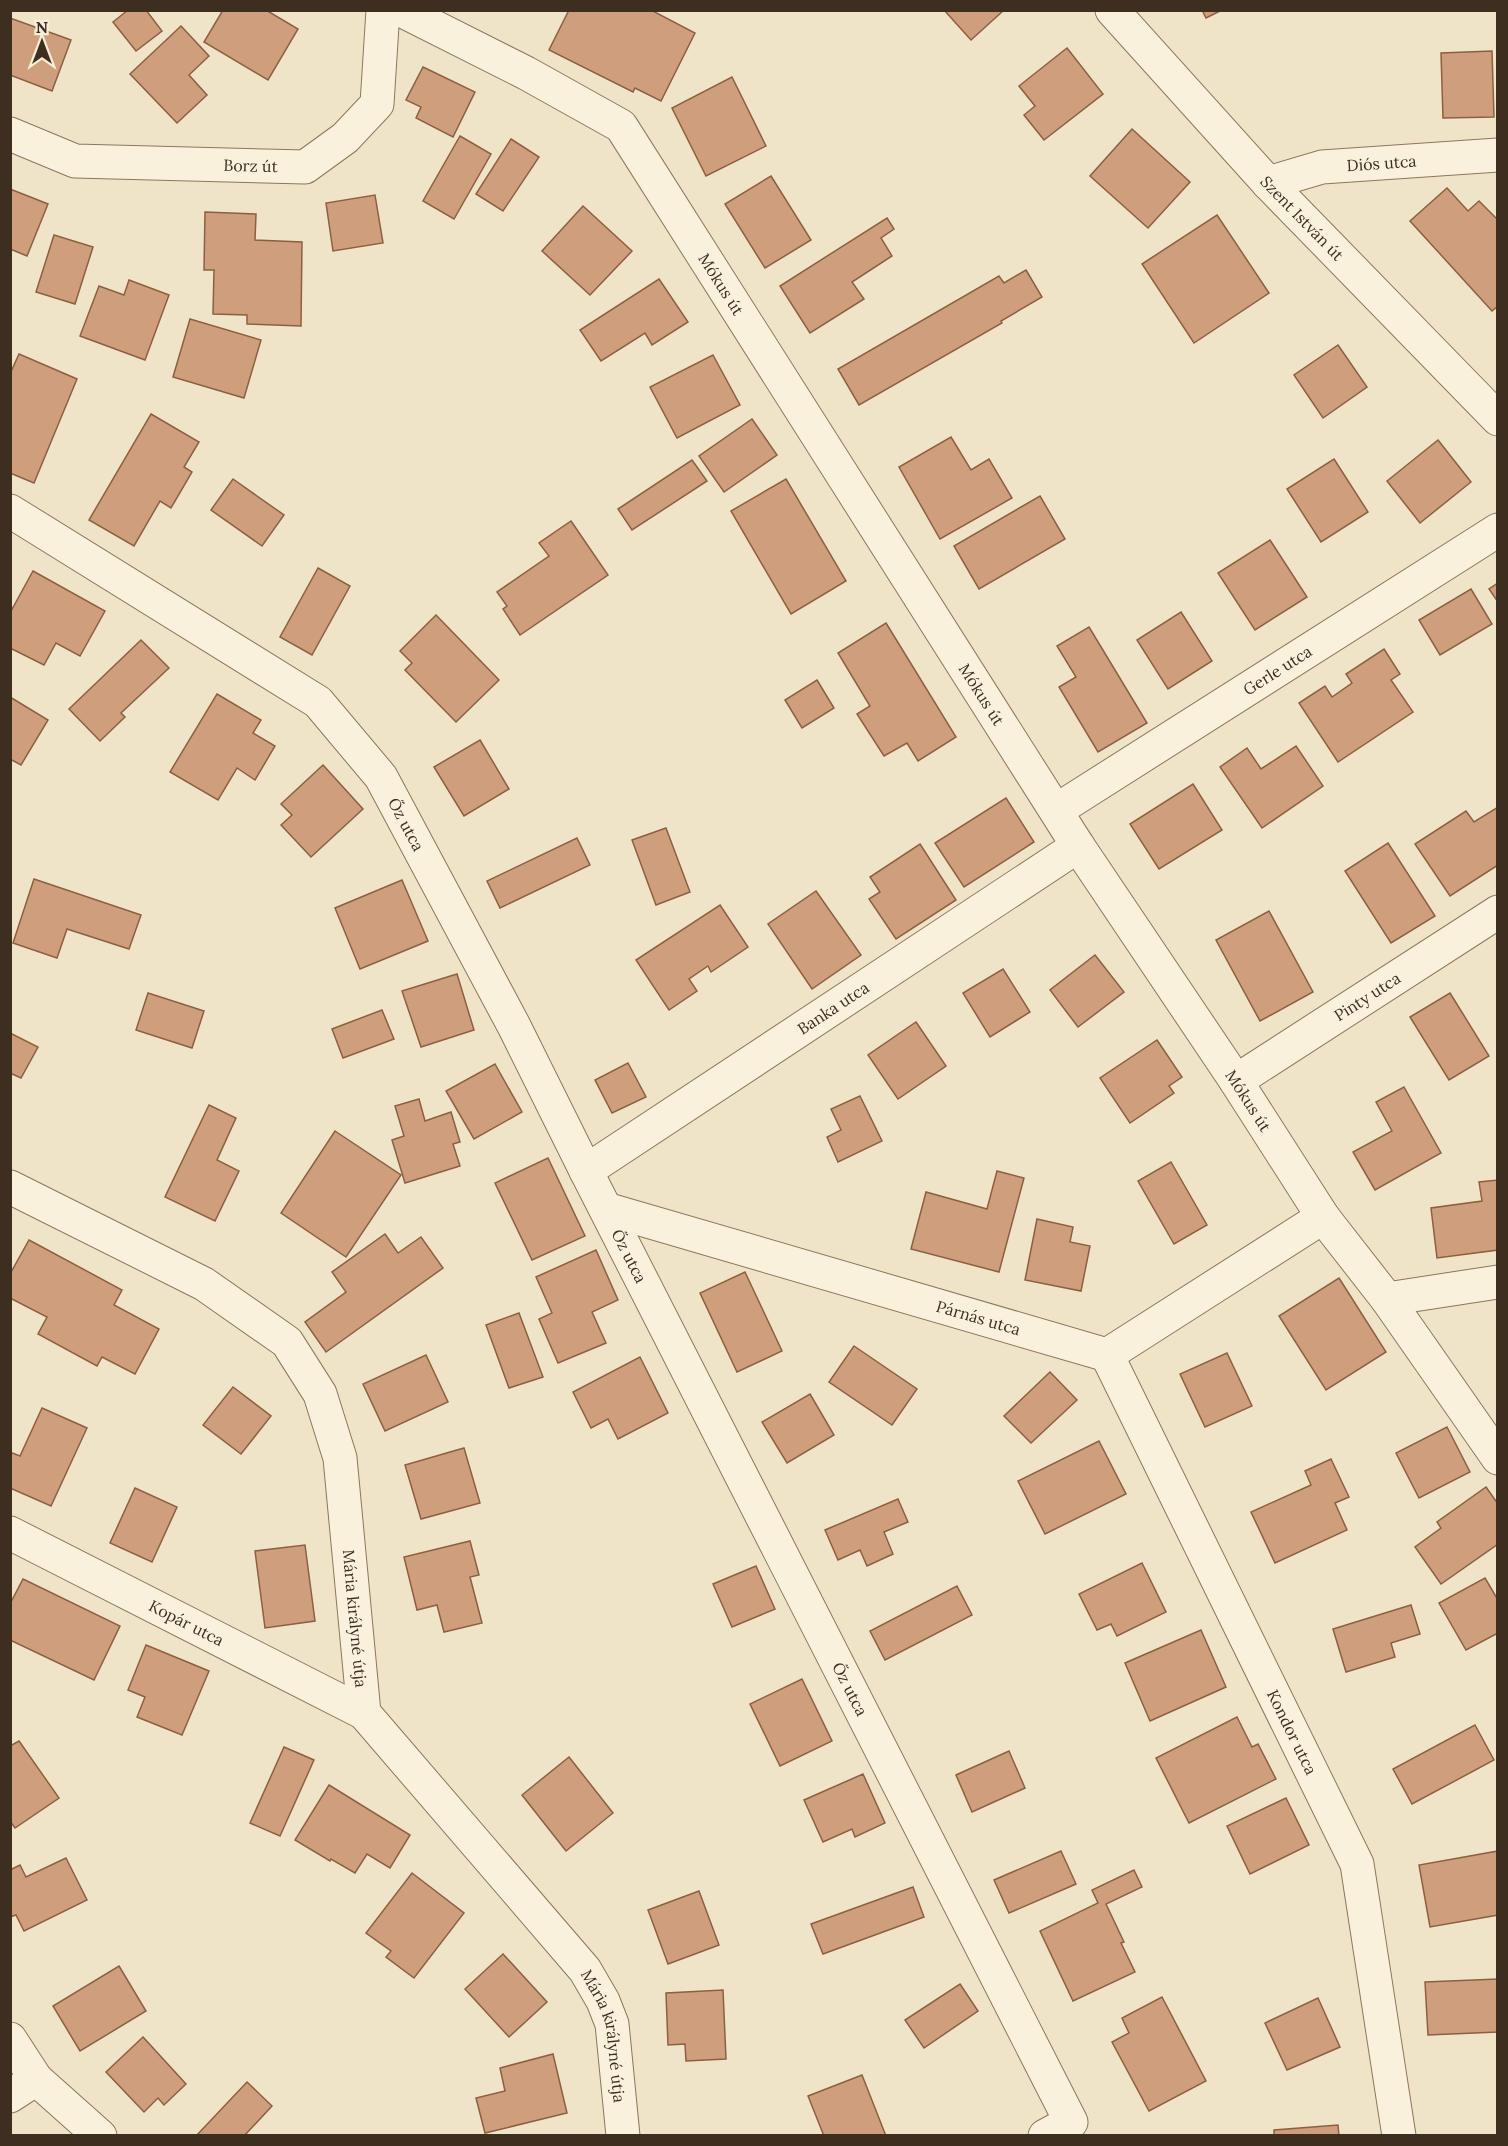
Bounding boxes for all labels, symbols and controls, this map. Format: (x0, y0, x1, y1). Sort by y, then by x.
north arrow (12, 12, 72, 72)
text: N (36, 17, 48, 37)
street label: Diós utca (1346, 151, 1417, 175)
street label: Borz út (223, 155, 279, 176)
street label: Szent István út (1256, 172, 1349, 265)
street label: Mókus út (694, 249, 749, 319)
street label: Gerle utca (1239, 641, 1315, 699)
street label: Mókus út (955, 660, 1009, 730)
street label: Őz utca (384, 794, 429, 854)
street label: Pinty utca (1330, 968, 1404, 1025)
street label: Banka utca (793, 977, 873, 1039)
street label: Mókus út (1221, 1066, 1276, 1136)
street label: Őz utca (607, 1226, 651, 1286)
street label: Párnás utca (934, 1296, 1023, 1339)
street label: Mária királyné útja (339, 1549, 372, 1688)
street label: Kopár utca (146, 1595, 227, 1650)
street label: Őz utca (828, 1659, 872, 1719)
street label: Kondor utca (1263, 1686, 1322, 1778)
street label: Mária királyné útja (577, 1966, 630, 2104)

